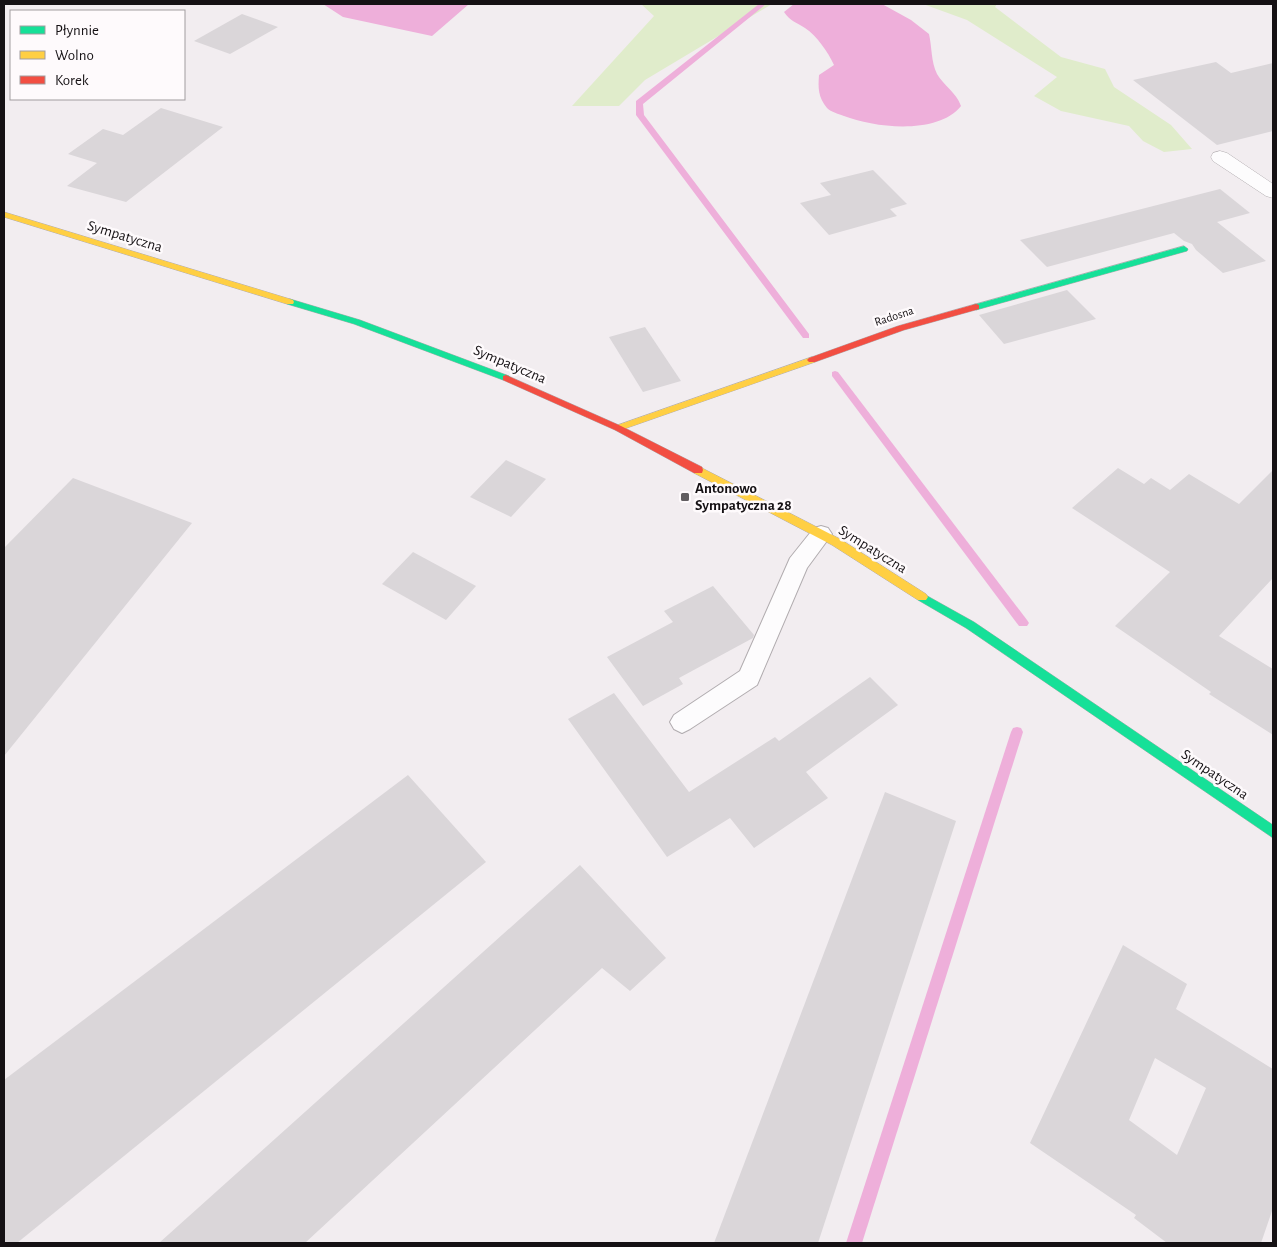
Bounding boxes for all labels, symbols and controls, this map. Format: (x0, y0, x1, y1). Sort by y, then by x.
legend (10, 10, 185, 100)
text: Płynnie (55, 23, 99, 38)
text: Wolno (55, 48, 94, 63)
text: Korek (55, 73, 89, 88)
street label: Sympatyczna (86, 218, 164, 255)
street label: Radosna (873, 304, 915, 328)
street label: Sympatyczna (471, 342, 548, 387)
place label: Antonowo Sympatyczna 28 (695, 481, 792, 513)
marker: Antonowo Sympatyczna 28 (679, 491, 691, 503)
street label: Sympatyczna (836, 523, 910, 576)
street label: Sympatyczna (1178, 747, 1251, 802)

